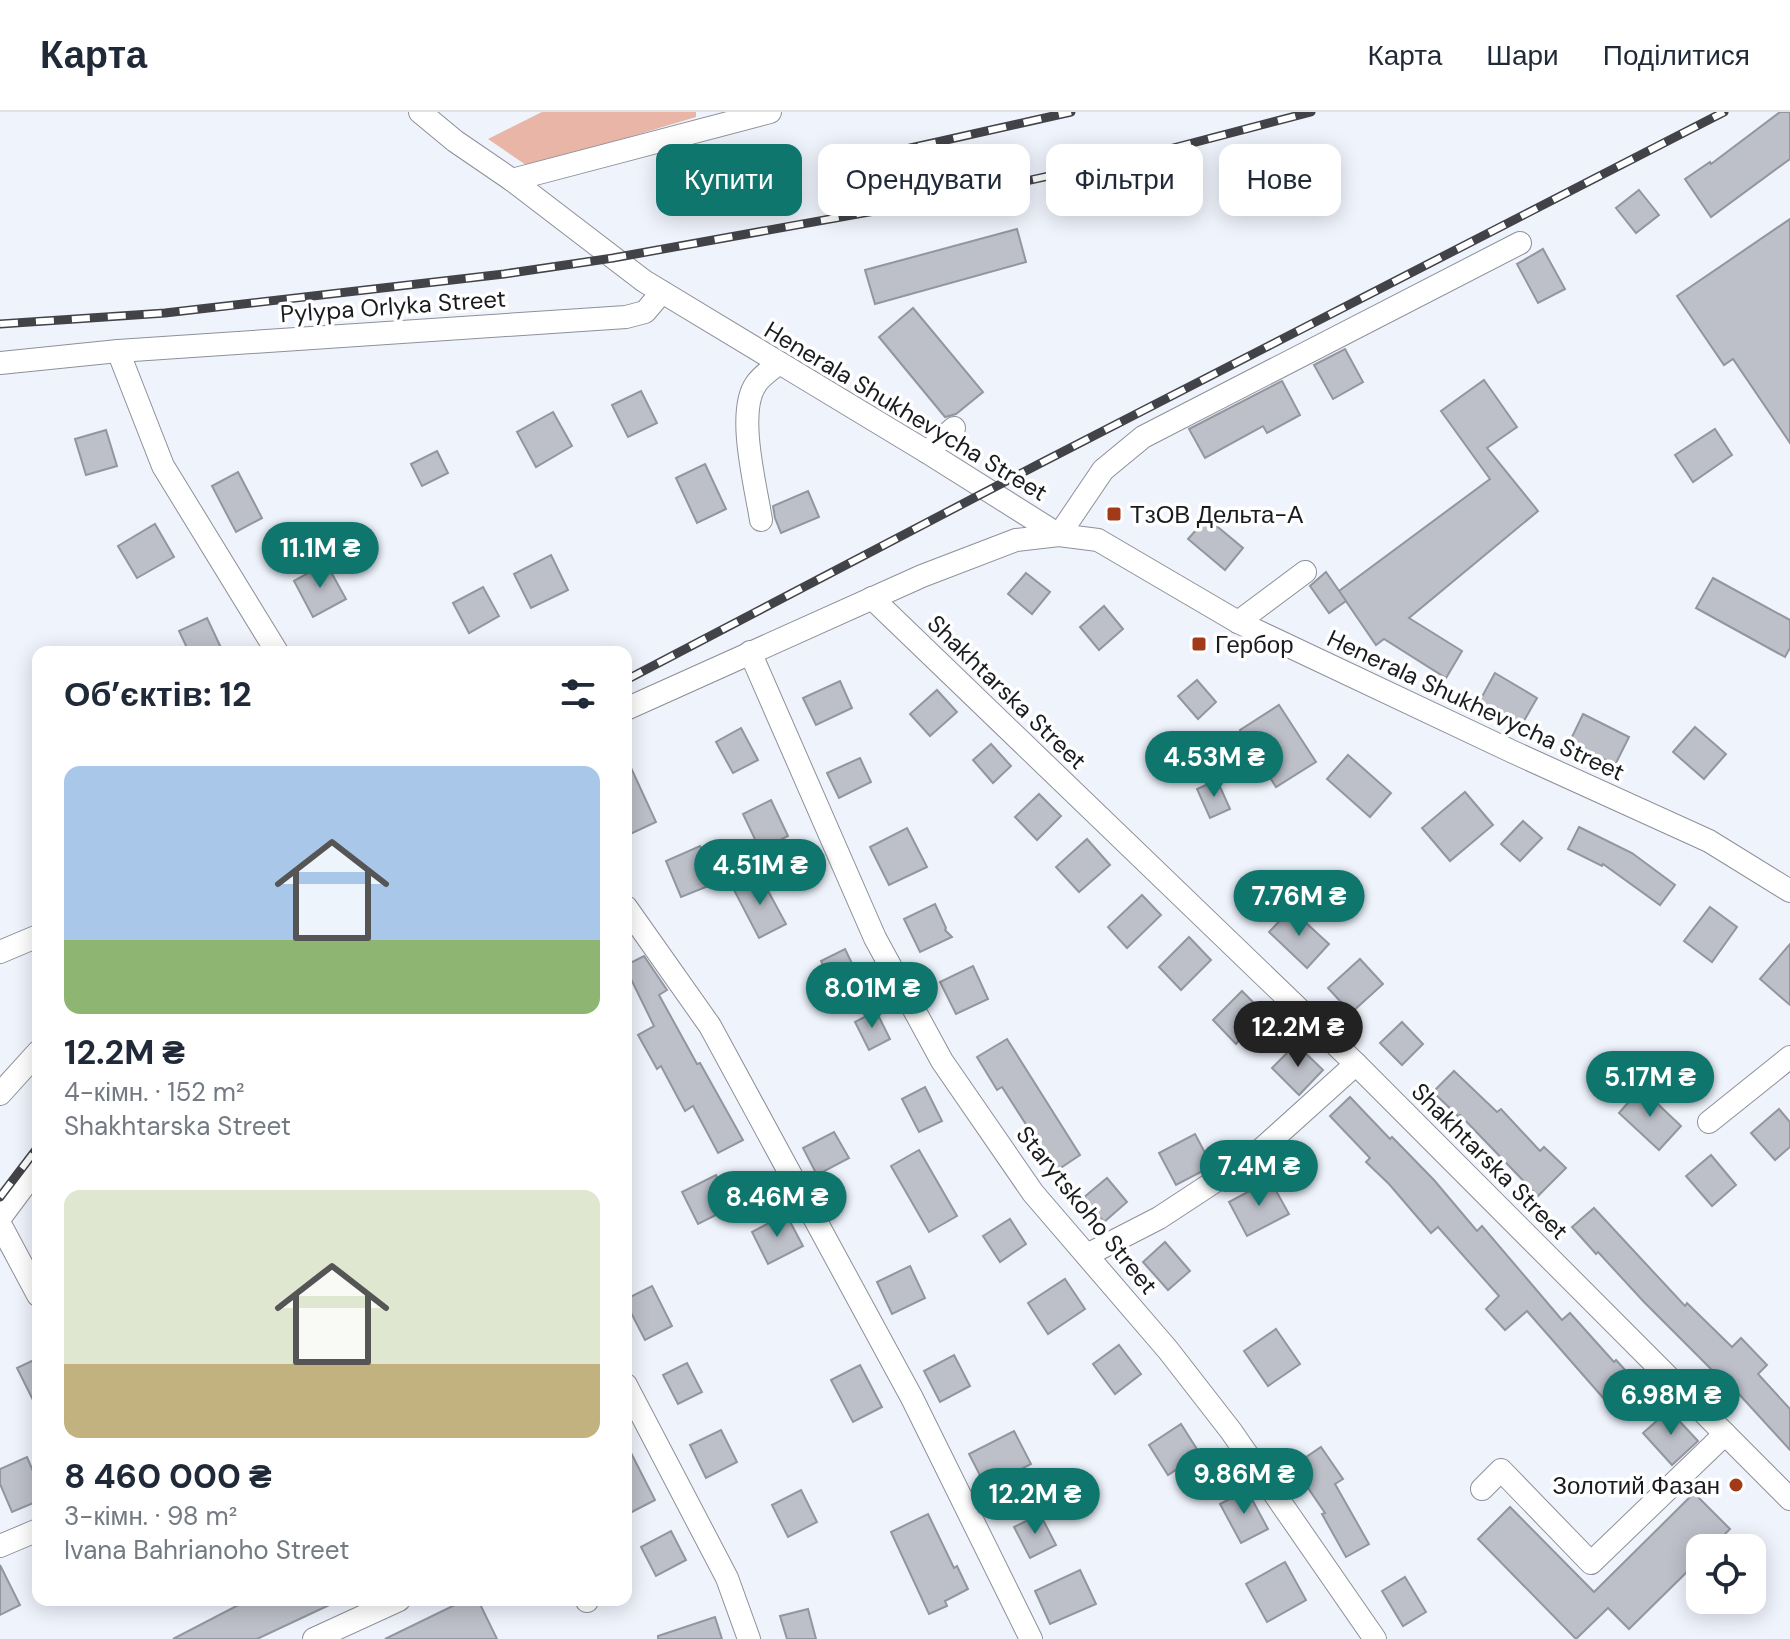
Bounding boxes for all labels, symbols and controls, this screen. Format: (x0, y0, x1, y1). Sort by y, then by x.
text: Карта (40, 30, 147, 80)
text: Карта (1367, 37, 1442, 74)
text: Шари (1486, 37, 1559, 74)
text: Поділитися (1603, 37, 1750, 74)
chip: Купити (656, 144, 802, 216)
chip: Орендувати (818, 144, 1030, 216)
chip: Фільтри (1046, 144, 1203, 216)
chip: Нове (1219, 144, 1341, 216)
street label: Pylypa Orlyka Street (279, 283, 507, 329)
street label: Henerala Shukhevycha Street (759, 314, 1053, 508)
place label: ТзОВ Дельта-А (1130, 499, 1303, 530)
marker: ТзОВ Дельта-А (1105, 505, 1123, 523)
pin: 11.1M ₴ (246, 522, 394, 590)
text: 11.1M ₴ (280, 531, 360, 565)
street label: Shakhtarska Street (921, 608, 1093, 776)
street label: Henerala Shukhevycha Street (1322, 622, 1630, 788)
place label: Гербор (1215, 629, 1294, 660)
marker: Гербор (1190, 635, 1208, 653)
text: Об’єктів: 12 (64, 672, 252, 717)
icon: filters (556, 672, 600, 716)
pin: 4.53M ₴ (1140, 731, 1288, 799)
text: 4.53M ₴ (1163, 740, 1265, 774)
icon: home (260, 818, 404, 962)
pin: 4.51M ₴ (686, 839, 834, 907)
text: 4.51M ₴ (712, 848, 808, 882)
pin: 7.76M ₴ (1225, 870, 1373, 938)
text: 7.76M ₴ (1252, 879, 1346, 913)
pin: 8.01M ₴ (798, 962, 946, 1030)
text: 8.01M ₴ (824, 971, 920, 1005)
pin: 12.2M ₴ (1224, 1001, 1372, 1069)
text: 12.2M ₴ (1252, 1010, 1344, 1044)
text: 12.2M ₴ (64, 1030, 185, 1075)
pin: 5.17M ₴ (1576, 1051, 1724, 1119)
text: 5.17M ₴ (1604, 1060, 1696, 1094)
text: 4-кімн. · 152 m² (64, 1075, 245, 1109)
street label: Shakhtarska Street (1405, 1076, 1575, 1246)
text: Shakhtarska Street (64, 1109, 291, 1143)
street label: Starytskoho Street (1010, 1119, 1164, 1301)
pin: 7.4M ₴ (1194, 1140, 1324, 1208)
text: 7.4M ₴ (1218, 1149, 1300, 1183)
pin: 8.46M ₴ (703, 1171, 851, 1239)
text: 8.46M ₴ (726, 1180, 828, 1214)
icon: home (260, 1242, 404, 1386)
pin: 6.98M ₴ (1597, 1369, 1745, 1437)
text: 6.98M ₴ (1621, 1378, 1721, 1412)
pin: 9.86M ₴ (1170, 1448, 1318, 1516)
text: 8 460 000 ₴ (64, 1454, 272, 1499)
text: 9.86M ₴ (1193, 1457, 1295, 1491)
pin: 12.2M ₴ (961, 1468, 1109, 1536)
place label: Золотий Фазан (1552, 1470, 1720, 1501)
marker: Золотий Фазан (1727, 1476, 1745, 1494)
text: 12.2M ₴ (989, 1477, 1081, 1511)
text: 3-кімн. · 98 m² (64, 1499, 237, 1533)
text: Ivana Bahrianoho Street (64, 1533, 349, 1567)
map controls (1686, 1534, 1766, 1614)
button: locate (1686, 1534, 1766, 1614)

